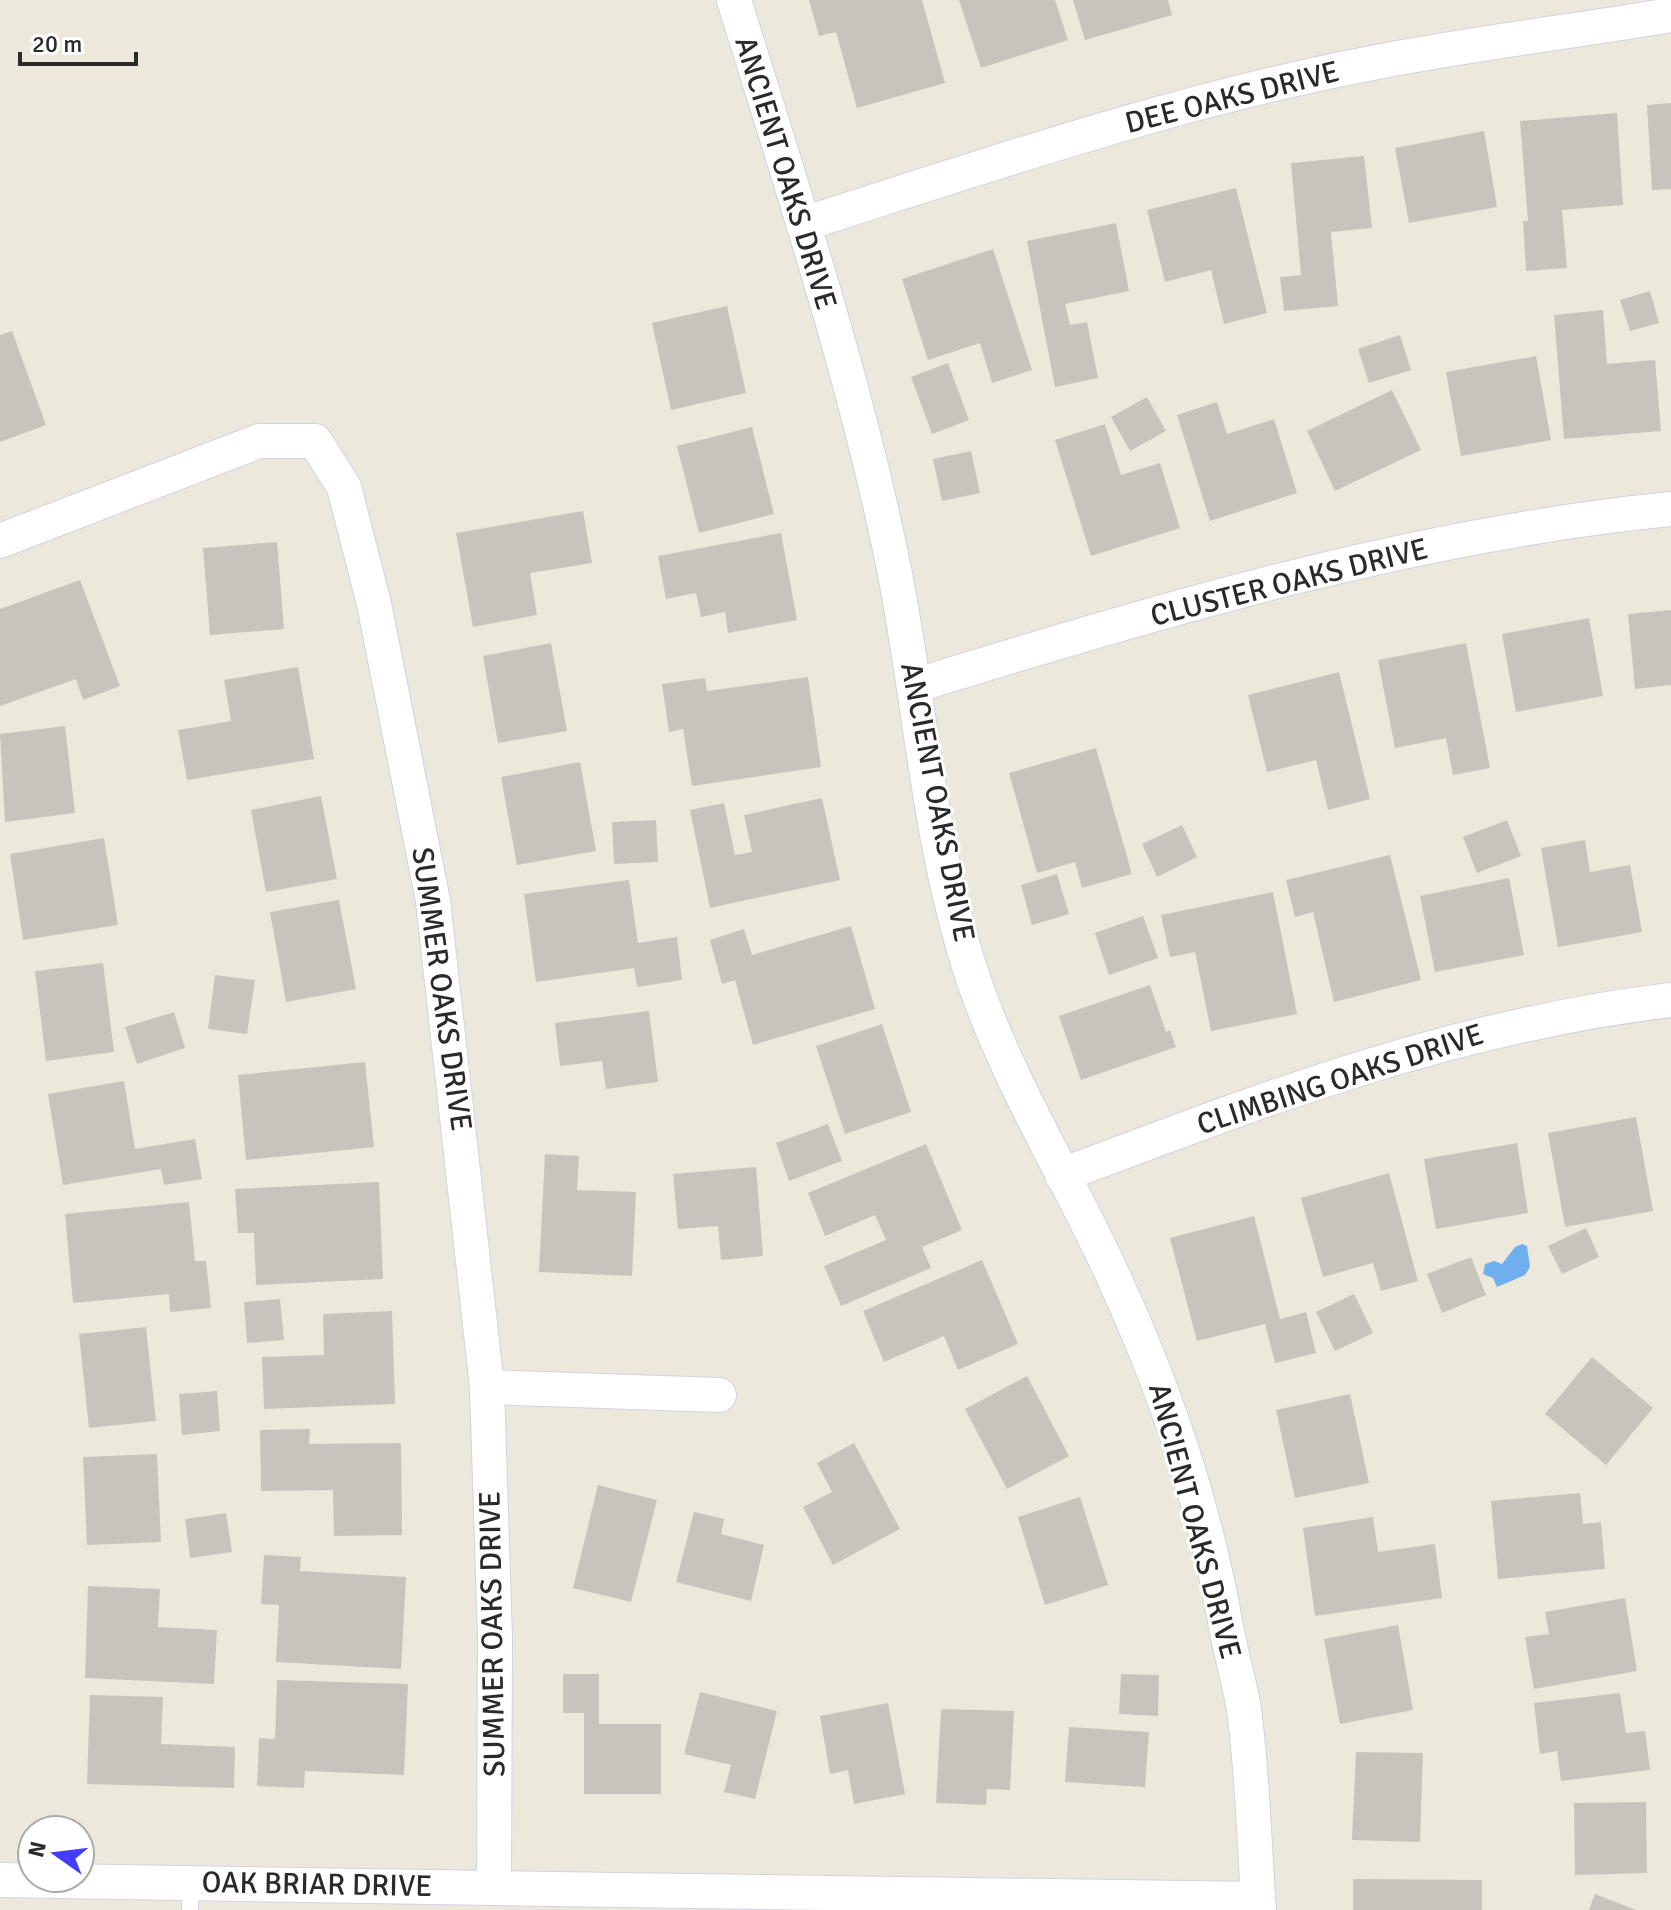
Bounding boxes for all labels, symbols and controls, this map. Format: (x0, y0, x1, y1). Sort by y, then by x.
scale bar (20, 16, 136, 66)
text: 20 m (32, 29, 82, 59)
street label: ANCIENT OAKS DRIVE (726, 32, 845, 314)
street label: DEE OAKS DRIVE (1121, 53, 1343, 142)
street label: CLUSTER OAKS DRIVE (1147, 530, 1432, 635)
street label: ANCIENT OAKS DRIVE (892, 659, 983, 945)
street label: SUMMER OAKS DRIVE (403, 845, 480, 1133)
street label: CLIMBING OAKS DRIVE (1192, 1016, 1488, 1143)
street label: ANCIENT OAKS DRIVE (1140, 1379, 1249, 1663)
street label: SUMMER OAKS DRIVE (472, 1491, 513, 1777)
north arrow (16, 1814, 96, 1894)
text: N (22, 1839, 52, 1860)
street label: OAK BRIAR DRIVE (201, 1864, 433, 1905)

